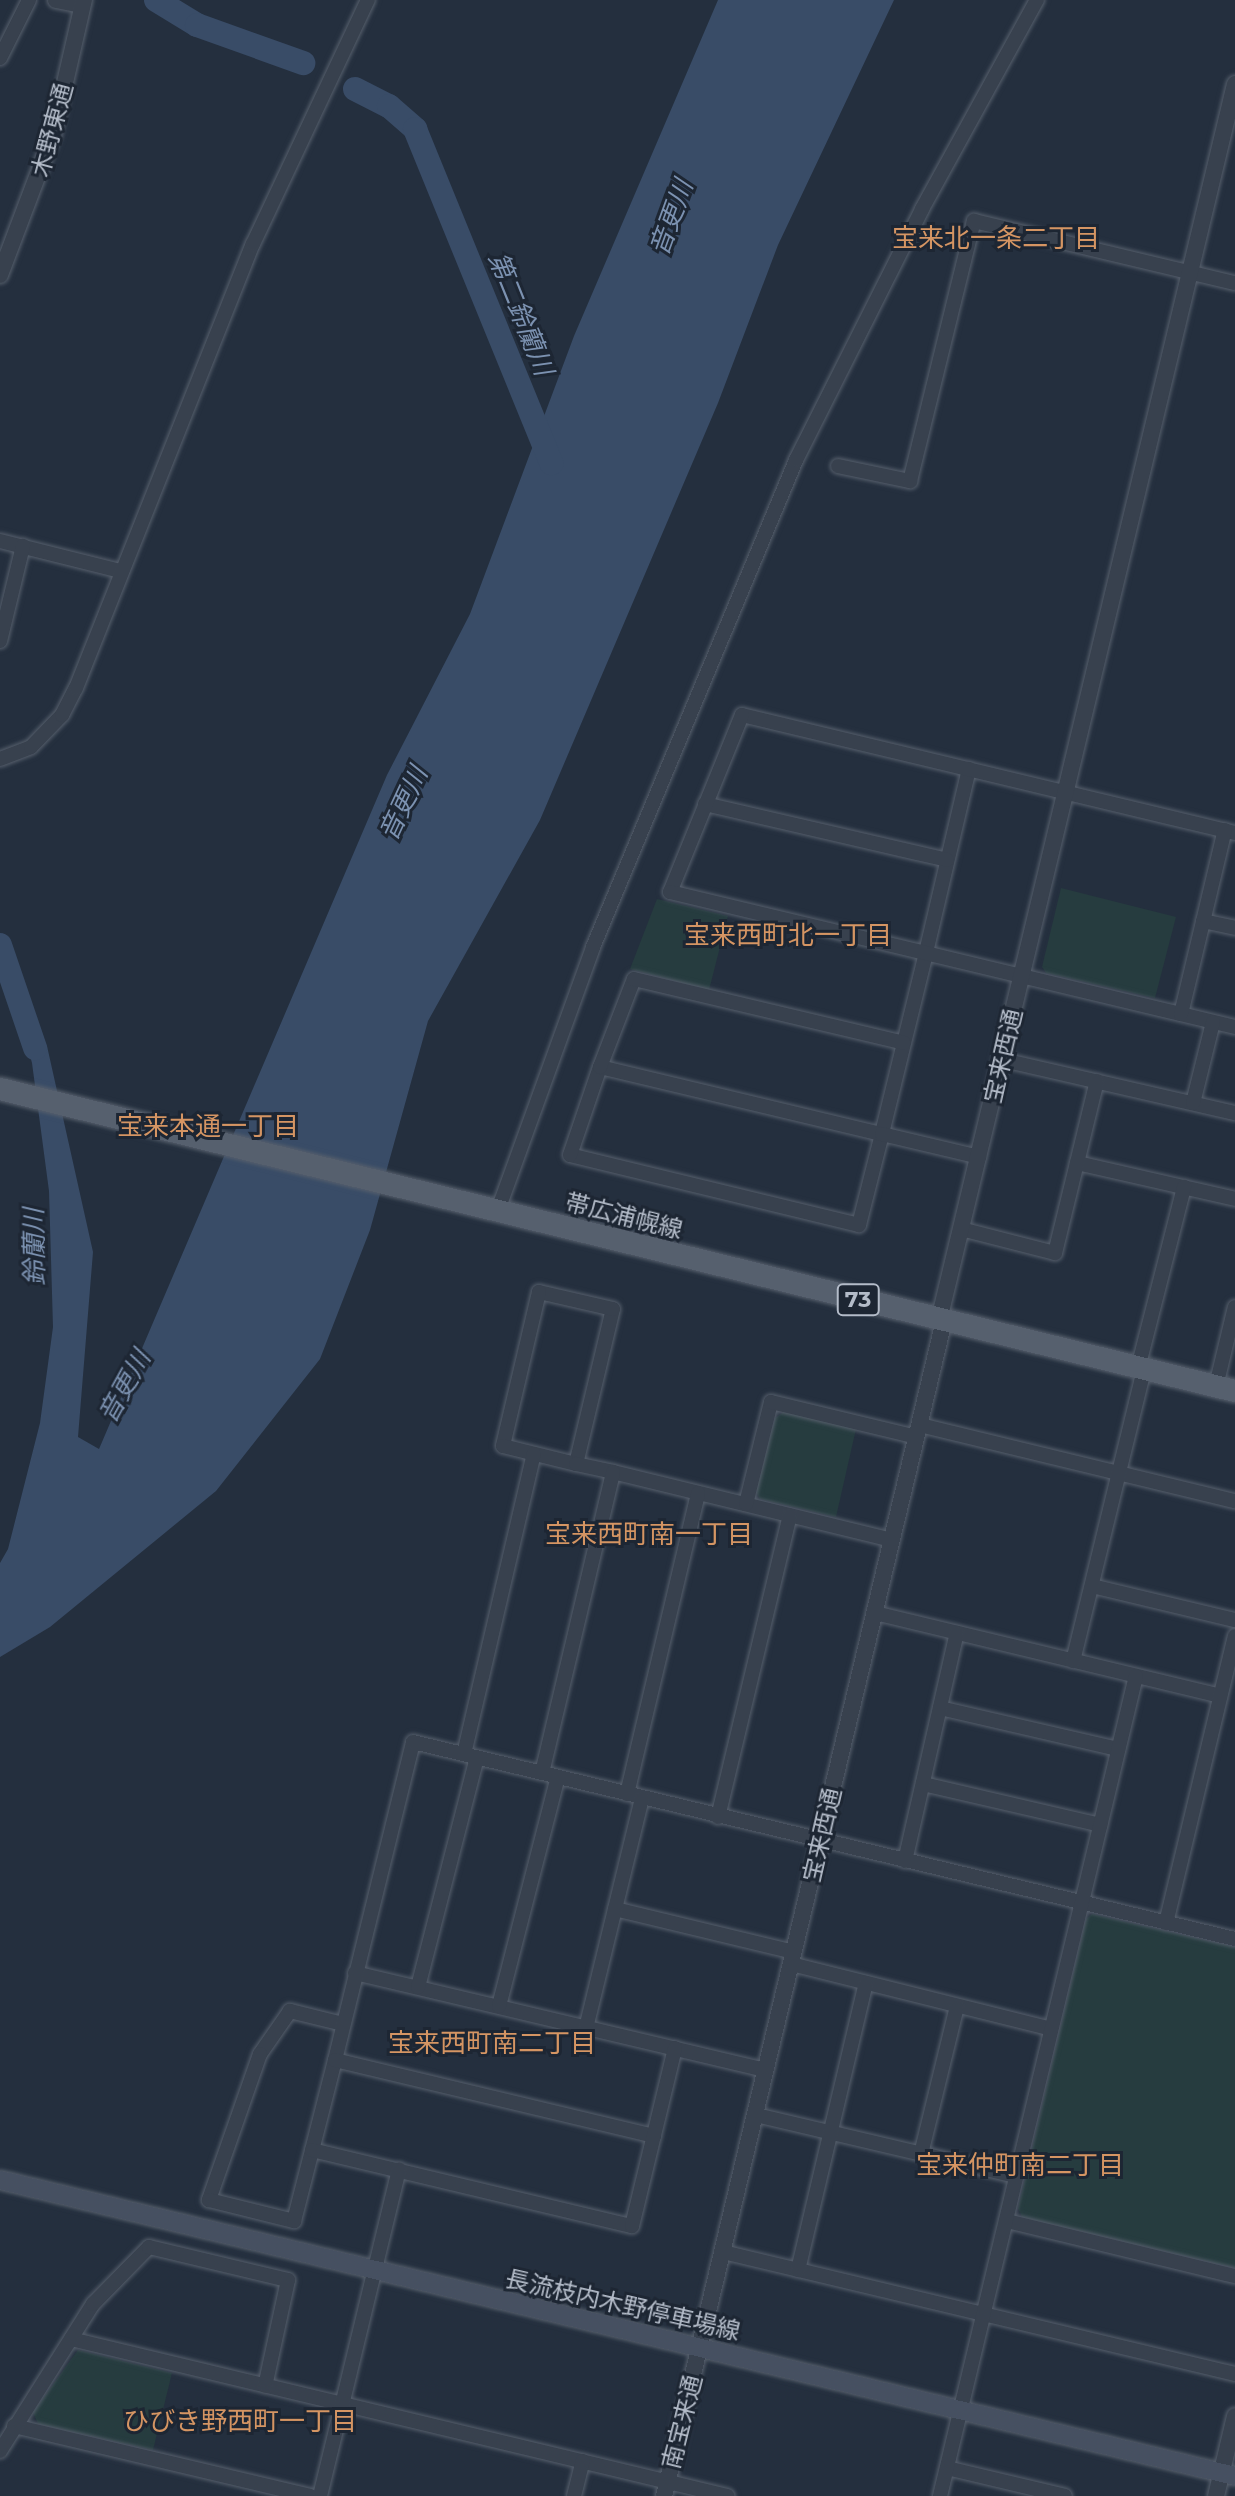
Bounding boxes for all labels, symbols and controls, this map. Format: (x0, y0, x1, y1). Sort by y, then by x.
street label: 木野東通 (26, 80, 78, 180)
water label: 音更川 (644, 176, 700, 260)
district label: 宝来北一条二丁目 (892, 223, 1100, 255)
water label: 第二鈴蘭川 (481, 248, 559, 380)
water label: 音更川 (373, 762, 435, 846)
district label: 宝来西町北一丁目 (684, 920, 892, 952)
street label: 宝来西通 (978, 1006, 1028, 1106)
district label: 宝来本通一丁目 (117, 1111, 299, 1143)
street label: 帯広浦幌線 (562, 1188, 686, 1244)
water label: 鈴蘭川 (19, 1208, 51, 1286)
road number: 73 (836, 1282, 880, 1318)
water label: 音更川 (92, 1345, 158, 1429)
district label: 宝来西町南一丁目 (545, 1519, 753, 1551)
street label: 宝来西通 (797, 1785, 847, 1885)
district label: 宝来西町南二丁目 (388, 2028, 596, 2060)
district label: 宝来仲町南二丁目 (916, 2150, 1124, 2182)
street label: 長流枝内木野停車場線 (503, 2264, 743, 2346)
street label: 南宝来通 (656, 2372, 708, 2472)
district label: ひびき野西町一丁目 (123, 2406, 357, 2438)

